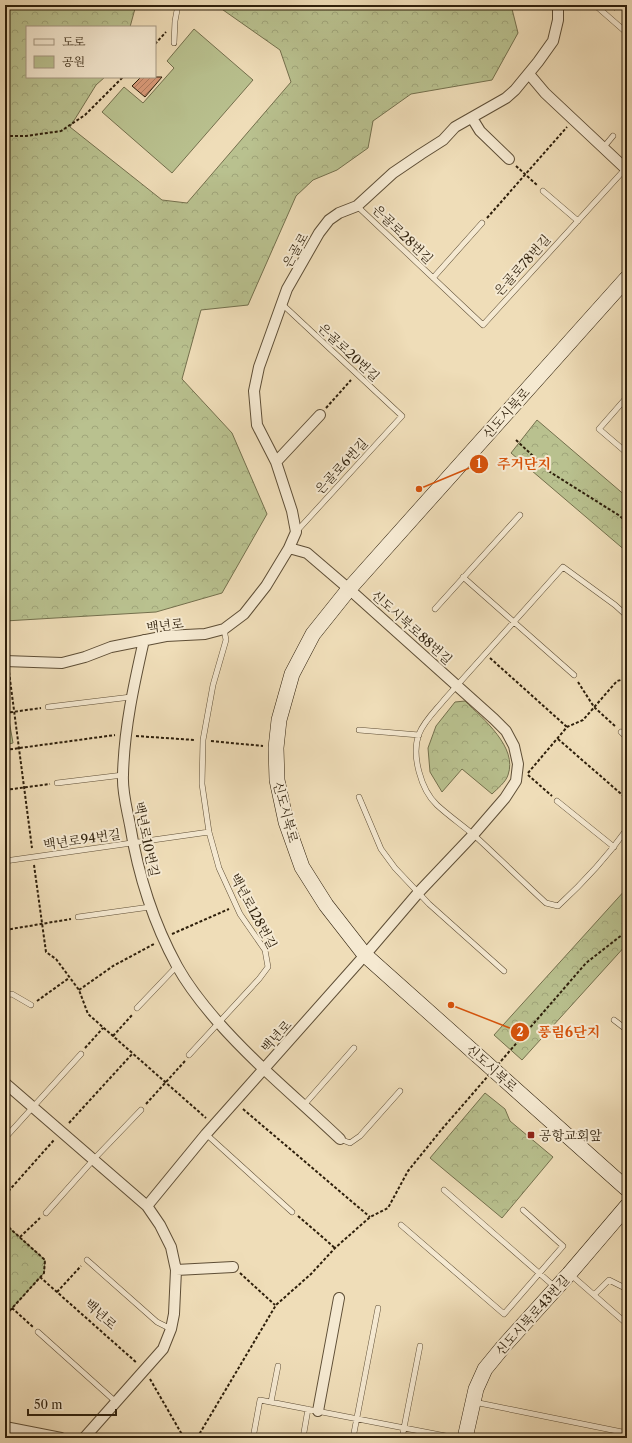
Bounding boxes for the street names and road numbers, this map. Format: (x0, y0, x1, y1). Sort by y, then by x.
street label: 은골로28번길 (369, 201, 437, 267)
street label: 은골로 (279, 229, 312, 270)
street label: 은골로78번길 (490, 231, 554, 299)
street label: 은골로20번길 (315, 319, 383, 385)
street label: 신도시북로 (479, 384, 533, 442)
street label: 은골로6번길 (311, 435, 371, 497)
street label: 신도시북로88번길 (368, 586, 456, 668)
street label: 백년로 (145, 615, 185, 635)
street label: 신도시북로 (270, 780, 302, 845)
street label: 백년로10번길 (131, 800, 163, 878)
street label: 백년로94번길 (42, 826, 122, 852)
street label: 백년로128번길 (227, 870, 281, 952)
street label: 백년로 (257, 1016, 295, 1055)
street label: 신도시북로 (463, 1041, 521, 1095)
street label: 신도시북로43번길 (492, 1272, 572, 1358)
street label: 백년로 (82, 1295, 121, 1333)

